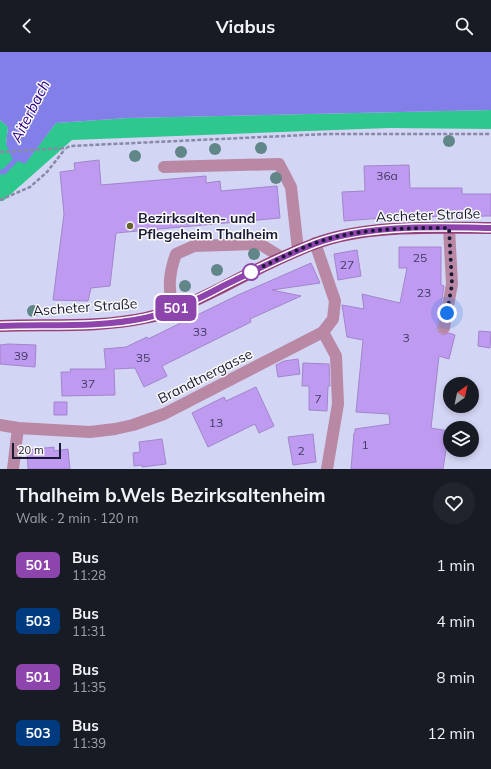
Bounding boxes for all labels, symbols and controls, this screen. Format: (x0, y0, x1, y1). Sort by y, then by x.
icon: back (16, 15, 38, 37)
text: Viabus (216, 15, 275, 38)
icon: search (453, 15, 475, 37)
water label: Aiterbach (6, 76, 54, 146)
house number: 36a (376, 168, 398, 183)
street label: Ascheter Straße (375, 204, 481, 226)
place label: Bezirksalten- und Pflegeheim Thalheim (138, 209, 278, 243)
marker: Bezirksalten- und Pflegeheim Thalheim (125, 221, 135, 231)
house number: 25 (413, 250, 427, 265)
house number: 27 (340, 257, 354, 272)
unlabelled marker (242, 263, 260, 281)
house number: 23 (417, 285, 431, 300)
street label: Ascheter Straße (32, 294, 138, 320)
line badge: 501 (153, 295, 199, 321)
text: 501 (163, 299, 189, 317)
your location (437, 303, 457, 323)
house number: 33 (193, 324, 207, 339)
house number: 3 (402, 330, 410, 345)
street label: Brandtnergasse (155, 344, 255, 408)
house number: 39 (14, 348, 28, 363)
house number: 35 (136, 350, 150, 365)
house number: 37 (81, 376, 95, 391)
north arrow (443, 377, 479, 413)
map controls (443, 377, 479, 457)
house number: 7 (314, 391, 322, 406)
house number: 13 (209, 415, 223, 430)
button: layers (443, 421, 479, 457)
house number: 1 (361, 437, 369, 452)
scale bar (12, 441, 61, 460)
text: 20 m (18, 443, 44, 457)
house number: 2 (297, 443, 305, 458)
button: heart (433, 482, 475, 524)
text: Thalheim b.Wels Bezirksaltenheim (16, 483, 326, 507)
text: Walk · 2 min · 120 m (16, 510, 138, 526)
text: Bus (72, 548, 99, 567)
text: 501 (25, 556, 51, 574)
text: 1 min (437, 556, 475, 575)
text: 11:28 (72, 567, 106, 583)
text: Bus (72, 604, 99, 623)
text: 503 (25, 612, 51, 630)
text: 4 min (437, 612, 475, 631)
text: 11:31 (72, 623, 106, 639)
text: Bus (72, 660, 99, 679)
text: 501 (25, 668, 51, 686)
text: 8 min (437, 668, 475, 687)
text: 11:35 (72, 679, 106, 695)
text: Bus (72, 716, 99, 735)
text: 503 (25, 724, 51, 742)
text: 12 min (428, 724, 475, 743)
text: 11:39 (72, 735, 106, 751)

